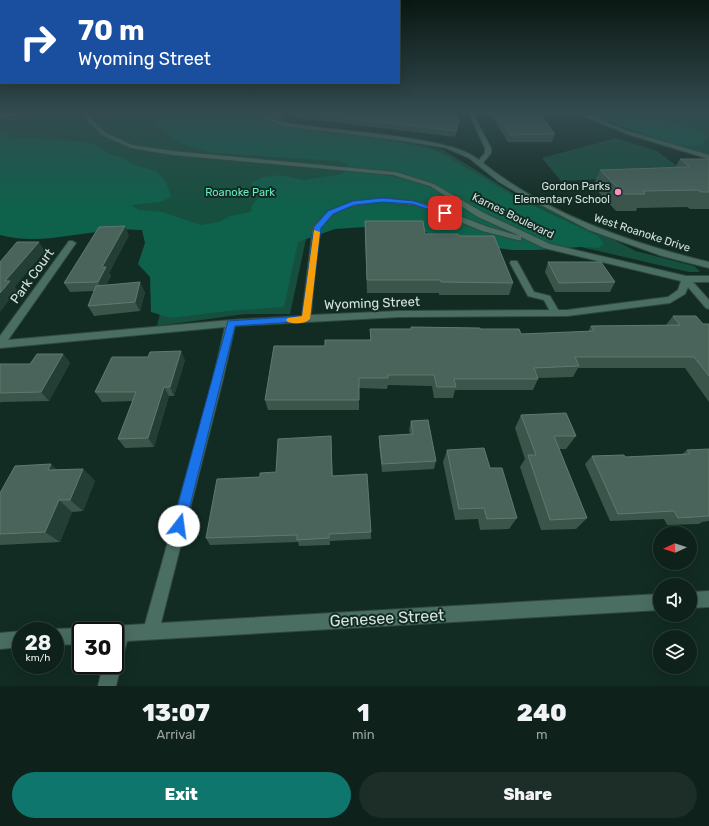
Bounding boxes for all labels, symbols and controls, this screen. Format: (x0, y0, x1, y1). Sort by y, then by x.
text: 70 m (78, 14, 145, 47)
icon: right (12, 16, 64, 68)
text: Wyoming Street (78, 48, 211, 70)
place label: Gordon Parks Elementary School (514, 180, 610, 206)
park label: Roanoke Park (205, 186, 275, 199)
marker: Gordon Parks Elementary School (613, 187, 623, 197)
street label: Karnes Boulevard (470, 191, 556, 241)
pin (428, 196, 462, 230)
icon: arrive (434, 202, 456, 224)
street label: West Roanoke Drive (592, 211, 692, 255)
street label: Park Court (7, 246, 57, 306)
street label: Wyoming Street (324, 294, 420, 313)
position arrow (158, 505, 200, 547)
north arrow (653, 526, 697, 570)
map controls (653, 526, 697, 674)
button: sound (653, 578, 697, 622)
street label: Genesee Street (329, 606, 445, 630)
speed limit sign: 30 (72, 622, 124, 674)
button: layers (653, 630, 697, 674)
text: 28 (25, 631, 51, 655)
text: km/h (26, 652, 50, 664)
text: 13:07 (142, 699, 210, 727)
text: 1 (357, 699, 370, 727)
text: 240 (517, 699, 567, 727)
text: Arrival (156, 727, 196, 742)
text: min (352, 727, 375, 742)
text: m (536, 727, 548, 742)
button: Exit (12, 772, 351, 818)
button: Share (359, 772, 697, 818)

